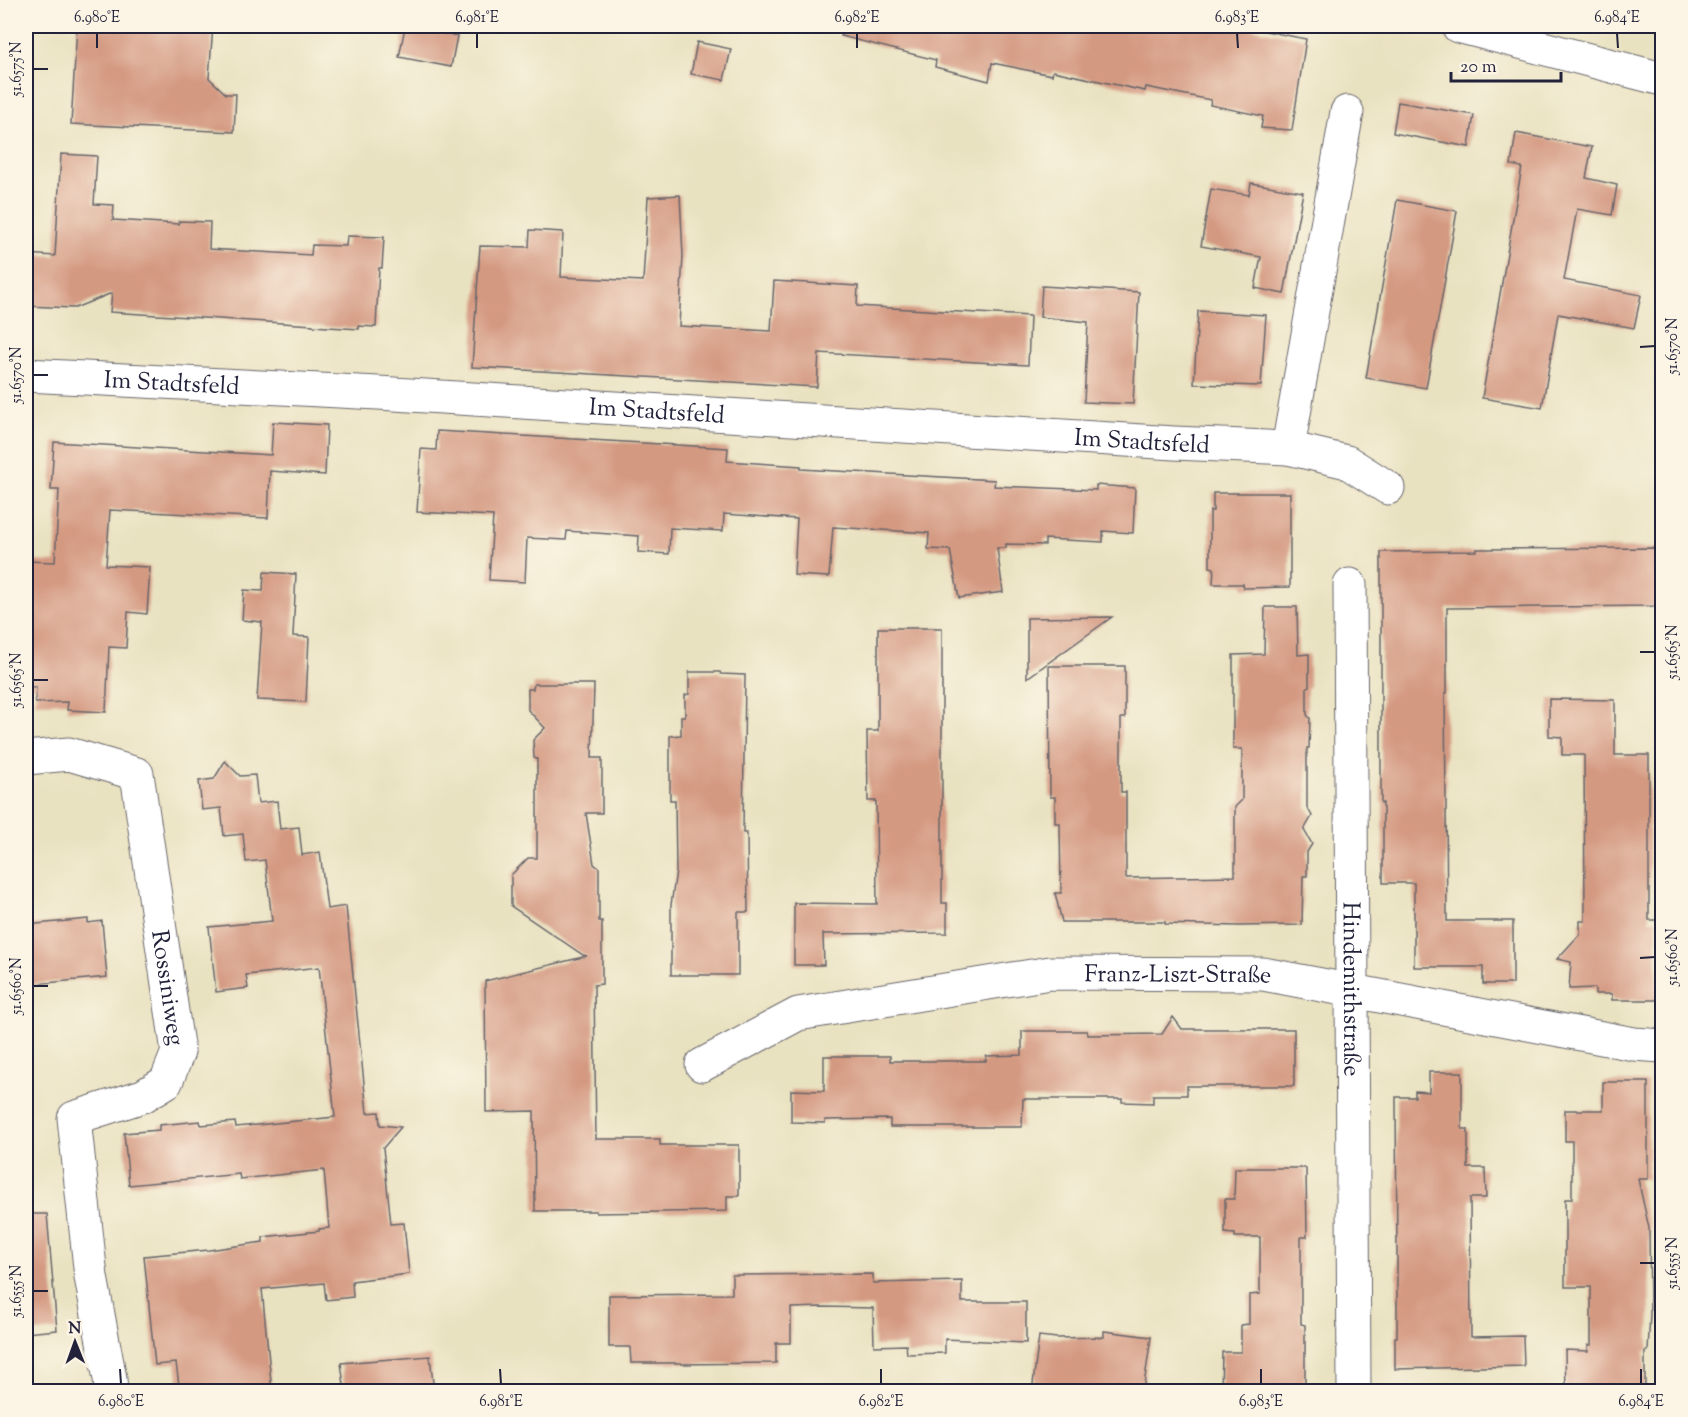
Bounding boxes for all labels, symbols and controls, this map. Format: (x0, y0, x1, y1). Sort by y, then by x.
text: 6.980°E (74, 8, 120, 29)
text: 6.981°E (455, 8, 499, 29)
text: 6.982°E (835, 8, 879, 29)
text: 6.983°E (1215, 8, 1259, 29)
text: 6.984°E (1594, 8, 1640, 29)
text: 51.6575°N (7, 42, 28, 97)
scale bar (1451, 45, 1560, 83)
text: 20 m (1460, 55, 1497, 81)
text: 51.6570°N (1663, 317, 1684, 376)
text: 51.6570°N (7, 346, 28, 405)
street label: Im Stadtsfeld (103, 364, 241, 405)
street label: Im Stadtsfeld (588, 391, 726, 434)
street label: Im Stadtsfeld (1073, 422, 1211, 464)
text: 51.6565°N (1663, 625, 1684, 680)
text: 51.6565°N (7, 653, 28, 708)
street label: Hindemithstraße (1333, 902, 1367, 1076)
street label: Rossiniweg (141, 928, 192, 1048)
text: 51.6560°N (1663, 928, 1684, 987)
text: 51.6560°N (7, 957, 28, 1016)
street label: Franz-Liszt-Straße (1084, 958, 1274, 994)
text: 51.6555°N (1663, 1237, 1684, 1290)
text: 51.6555°N (7, 1265, 28, 1318)
north arrow (45, 1312, 105, 1372)
text: N (68, 1318, 82, 1341)
text: 6.980°E (98, 1392, 144, 1413)
text: 6.981°E (479, 1392, 523, 1413)
text: 6.982°E (859, 1392, 903, 1413)
text: 6.983°E (1239, 1392, 1283, 1413)
text: 6.984°E (1618, 1392, 1664, 1413)

